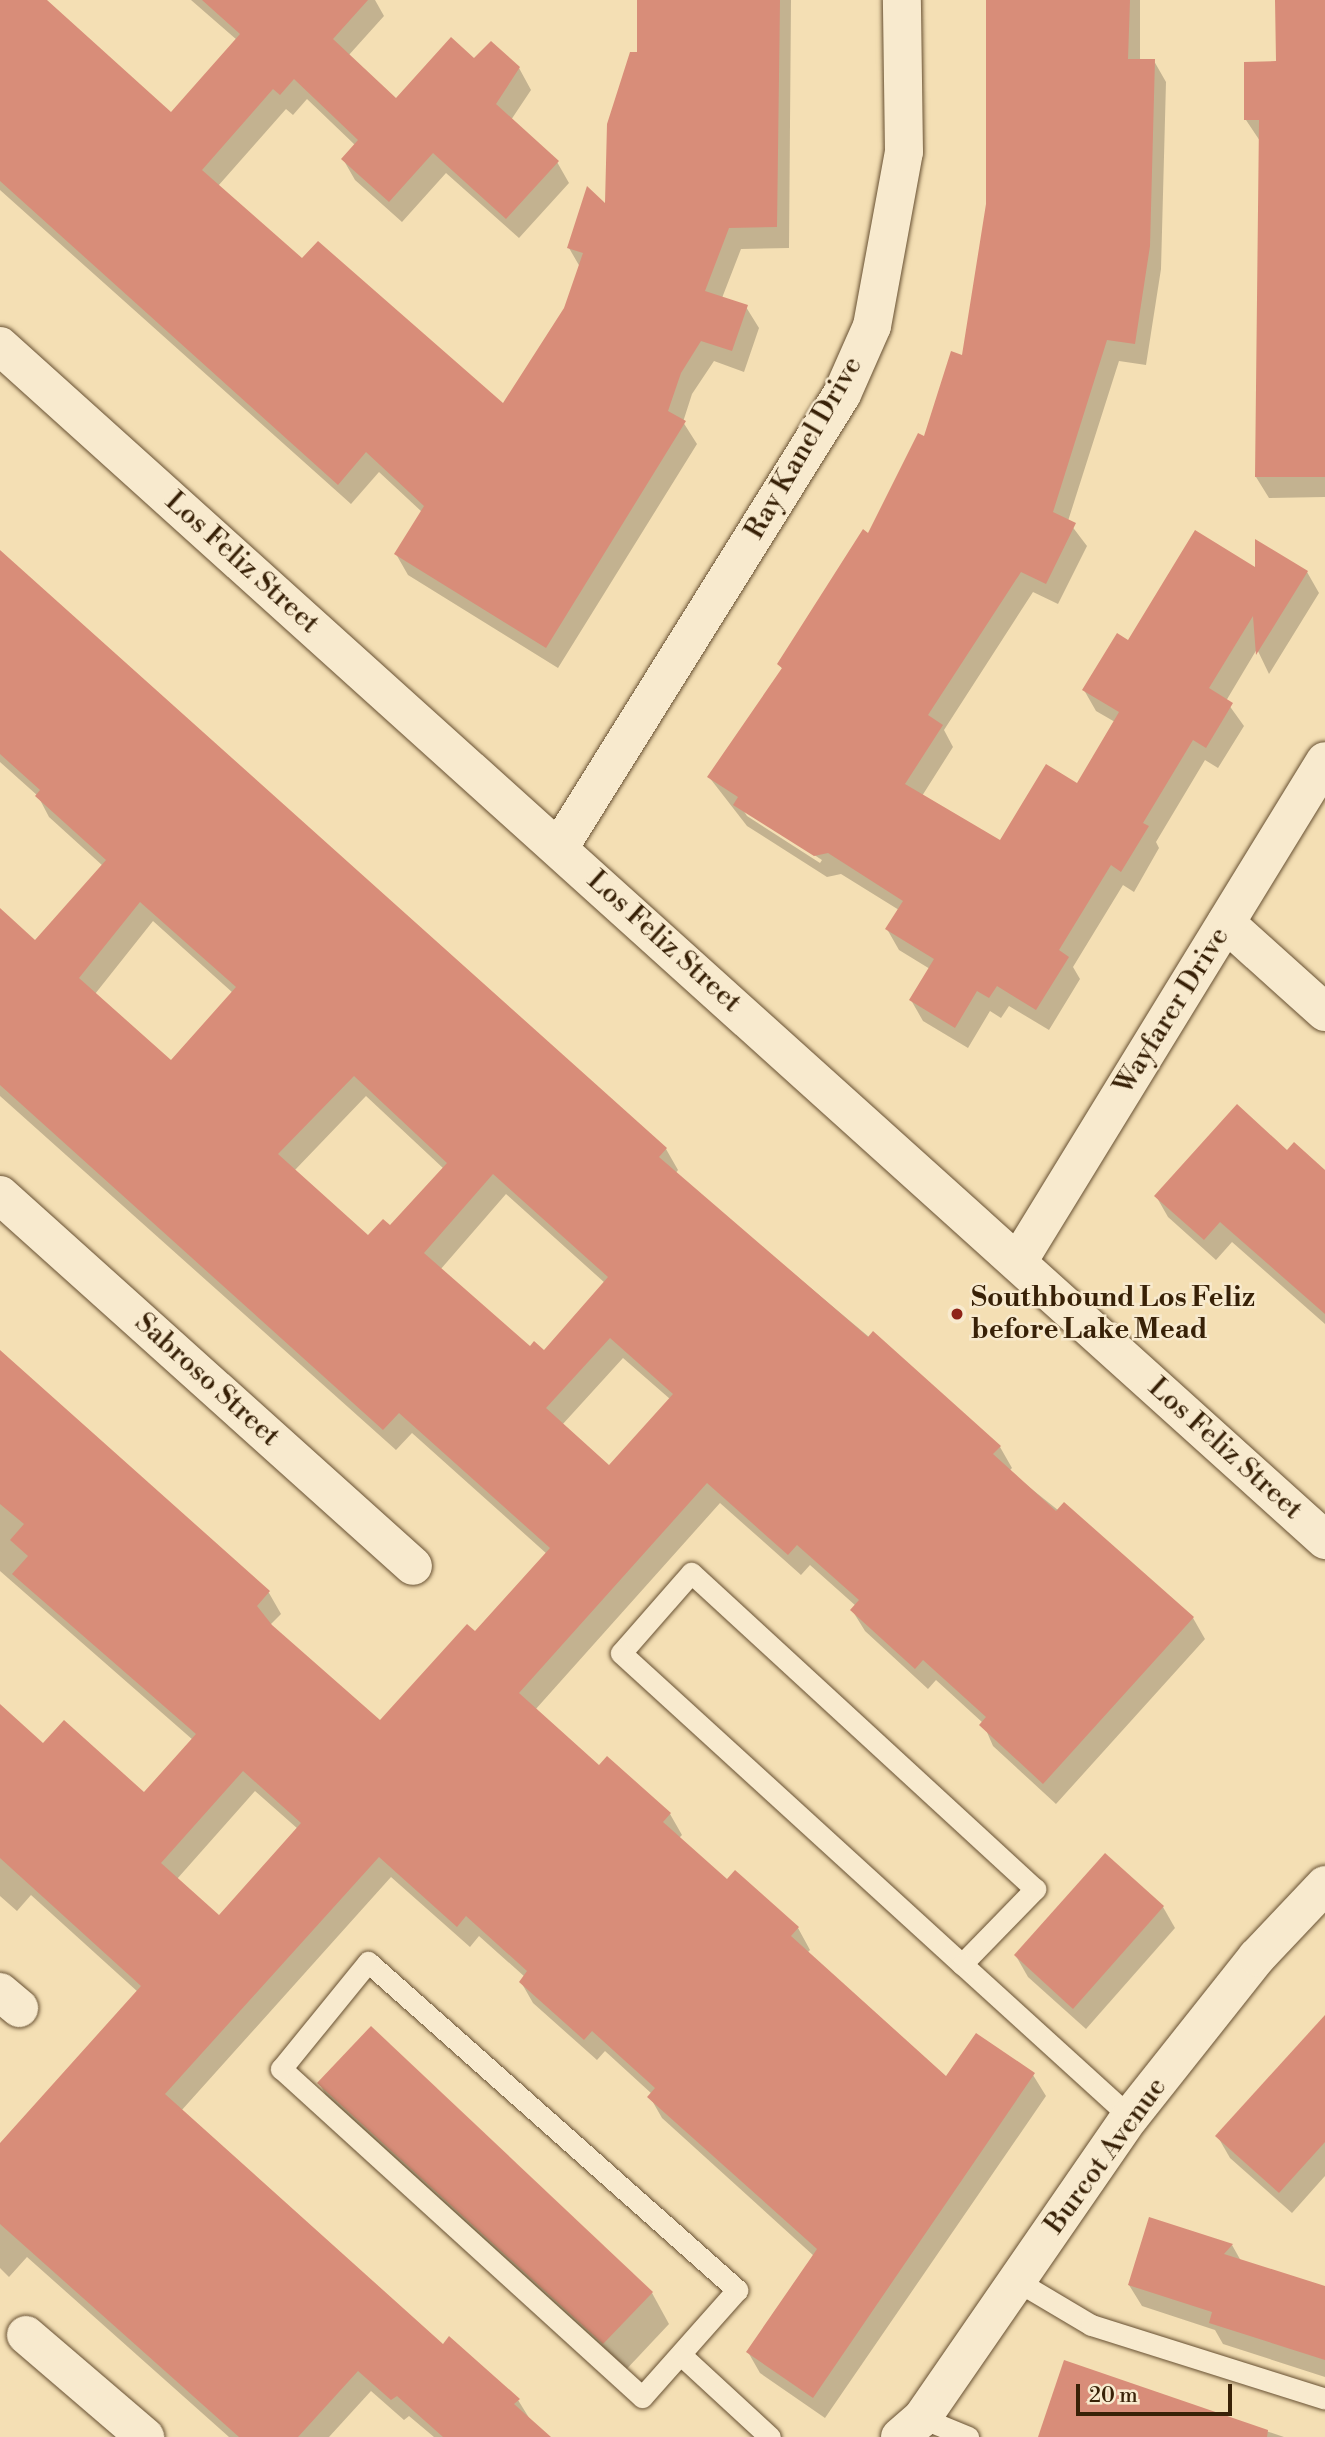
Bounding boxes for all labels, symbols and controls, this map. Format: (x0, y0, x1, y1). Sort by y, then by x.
street label: Ray Kanel Drive (738, 351, 870, 545)
street label: Los Feliz Street (158, 485, 326, 641)
street label: Los Feliz Street (580, 864, 748, 1020)
street label: Wayfarer Drive (1107, 921, 1237, 1101)
place label: Southbound Los Feliz before Lake Mead (971, 1281, 1255, 1347)
street label: Sabroso Street (128, 1306, 286, 1454)
marker: Southbound Los Feliz before Lake Mead (949, 1306, 965, 1322)
street label: Los Feliz Street (1141, 1371, 1309, 1527)
street label: Burcot Avenue (1038, 2071, 1174, 2241)
scale bar (1080, 2370, 1236, 2414)
text: 20 m (1089, 2383, 1138, 2409)

